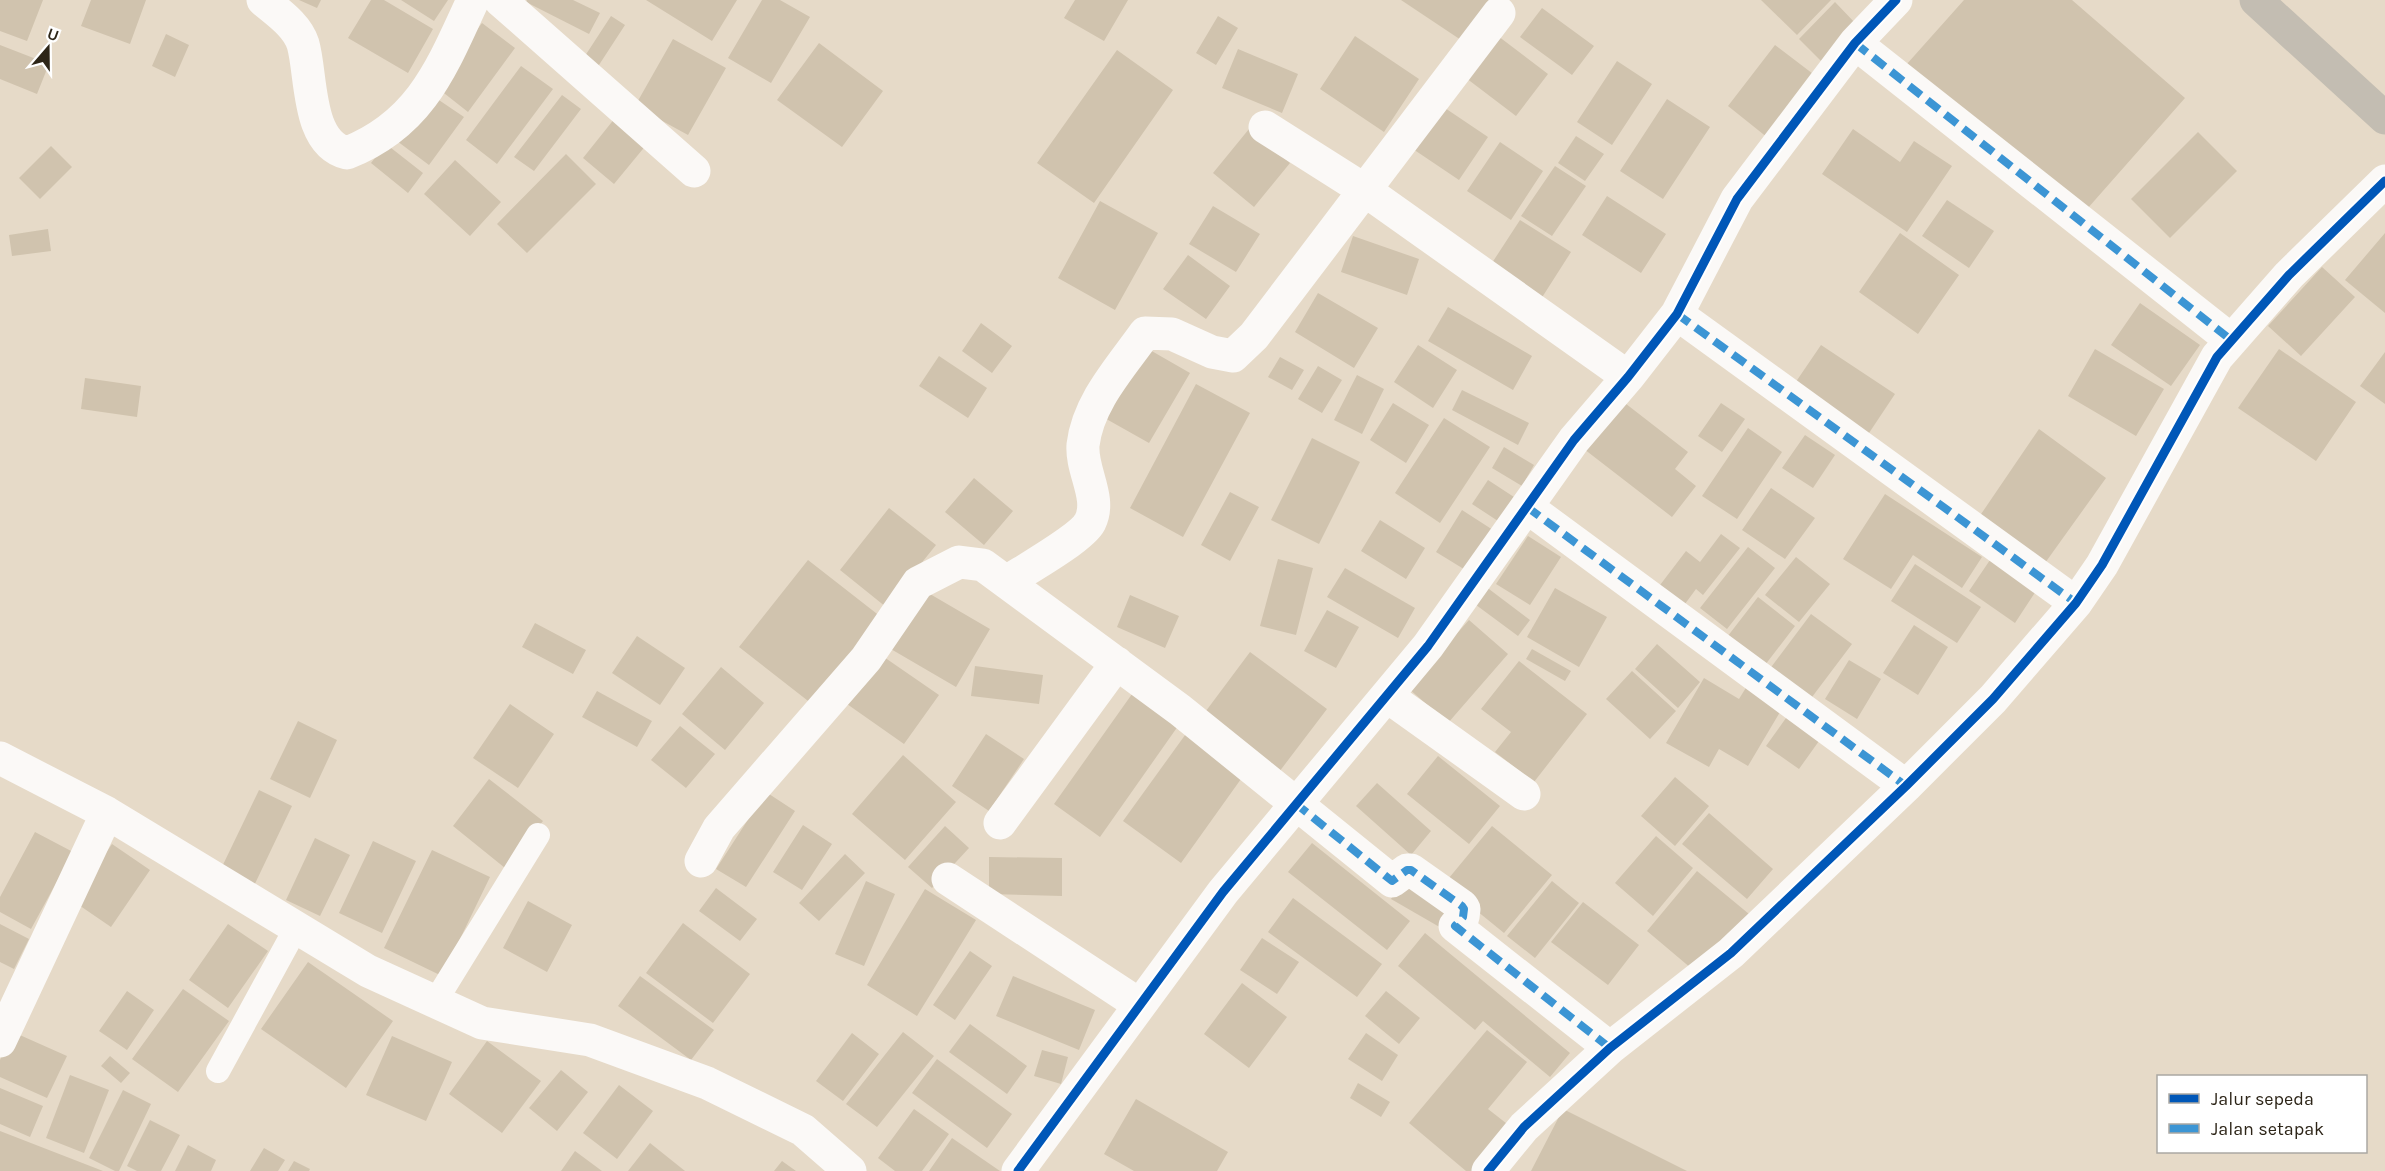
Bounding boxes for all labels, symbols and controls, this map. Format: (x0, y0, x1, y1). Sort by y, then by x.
north arrow (18, 18, 78, 78)
text: U (45, 24, 61, 45)
legend (2157, 1075, 2367, 1153)
text: Jalur sepeda (2211, 1088, 2314, 1110)
text: Jalan setapak (2211, 1118, 2324, 1140)

